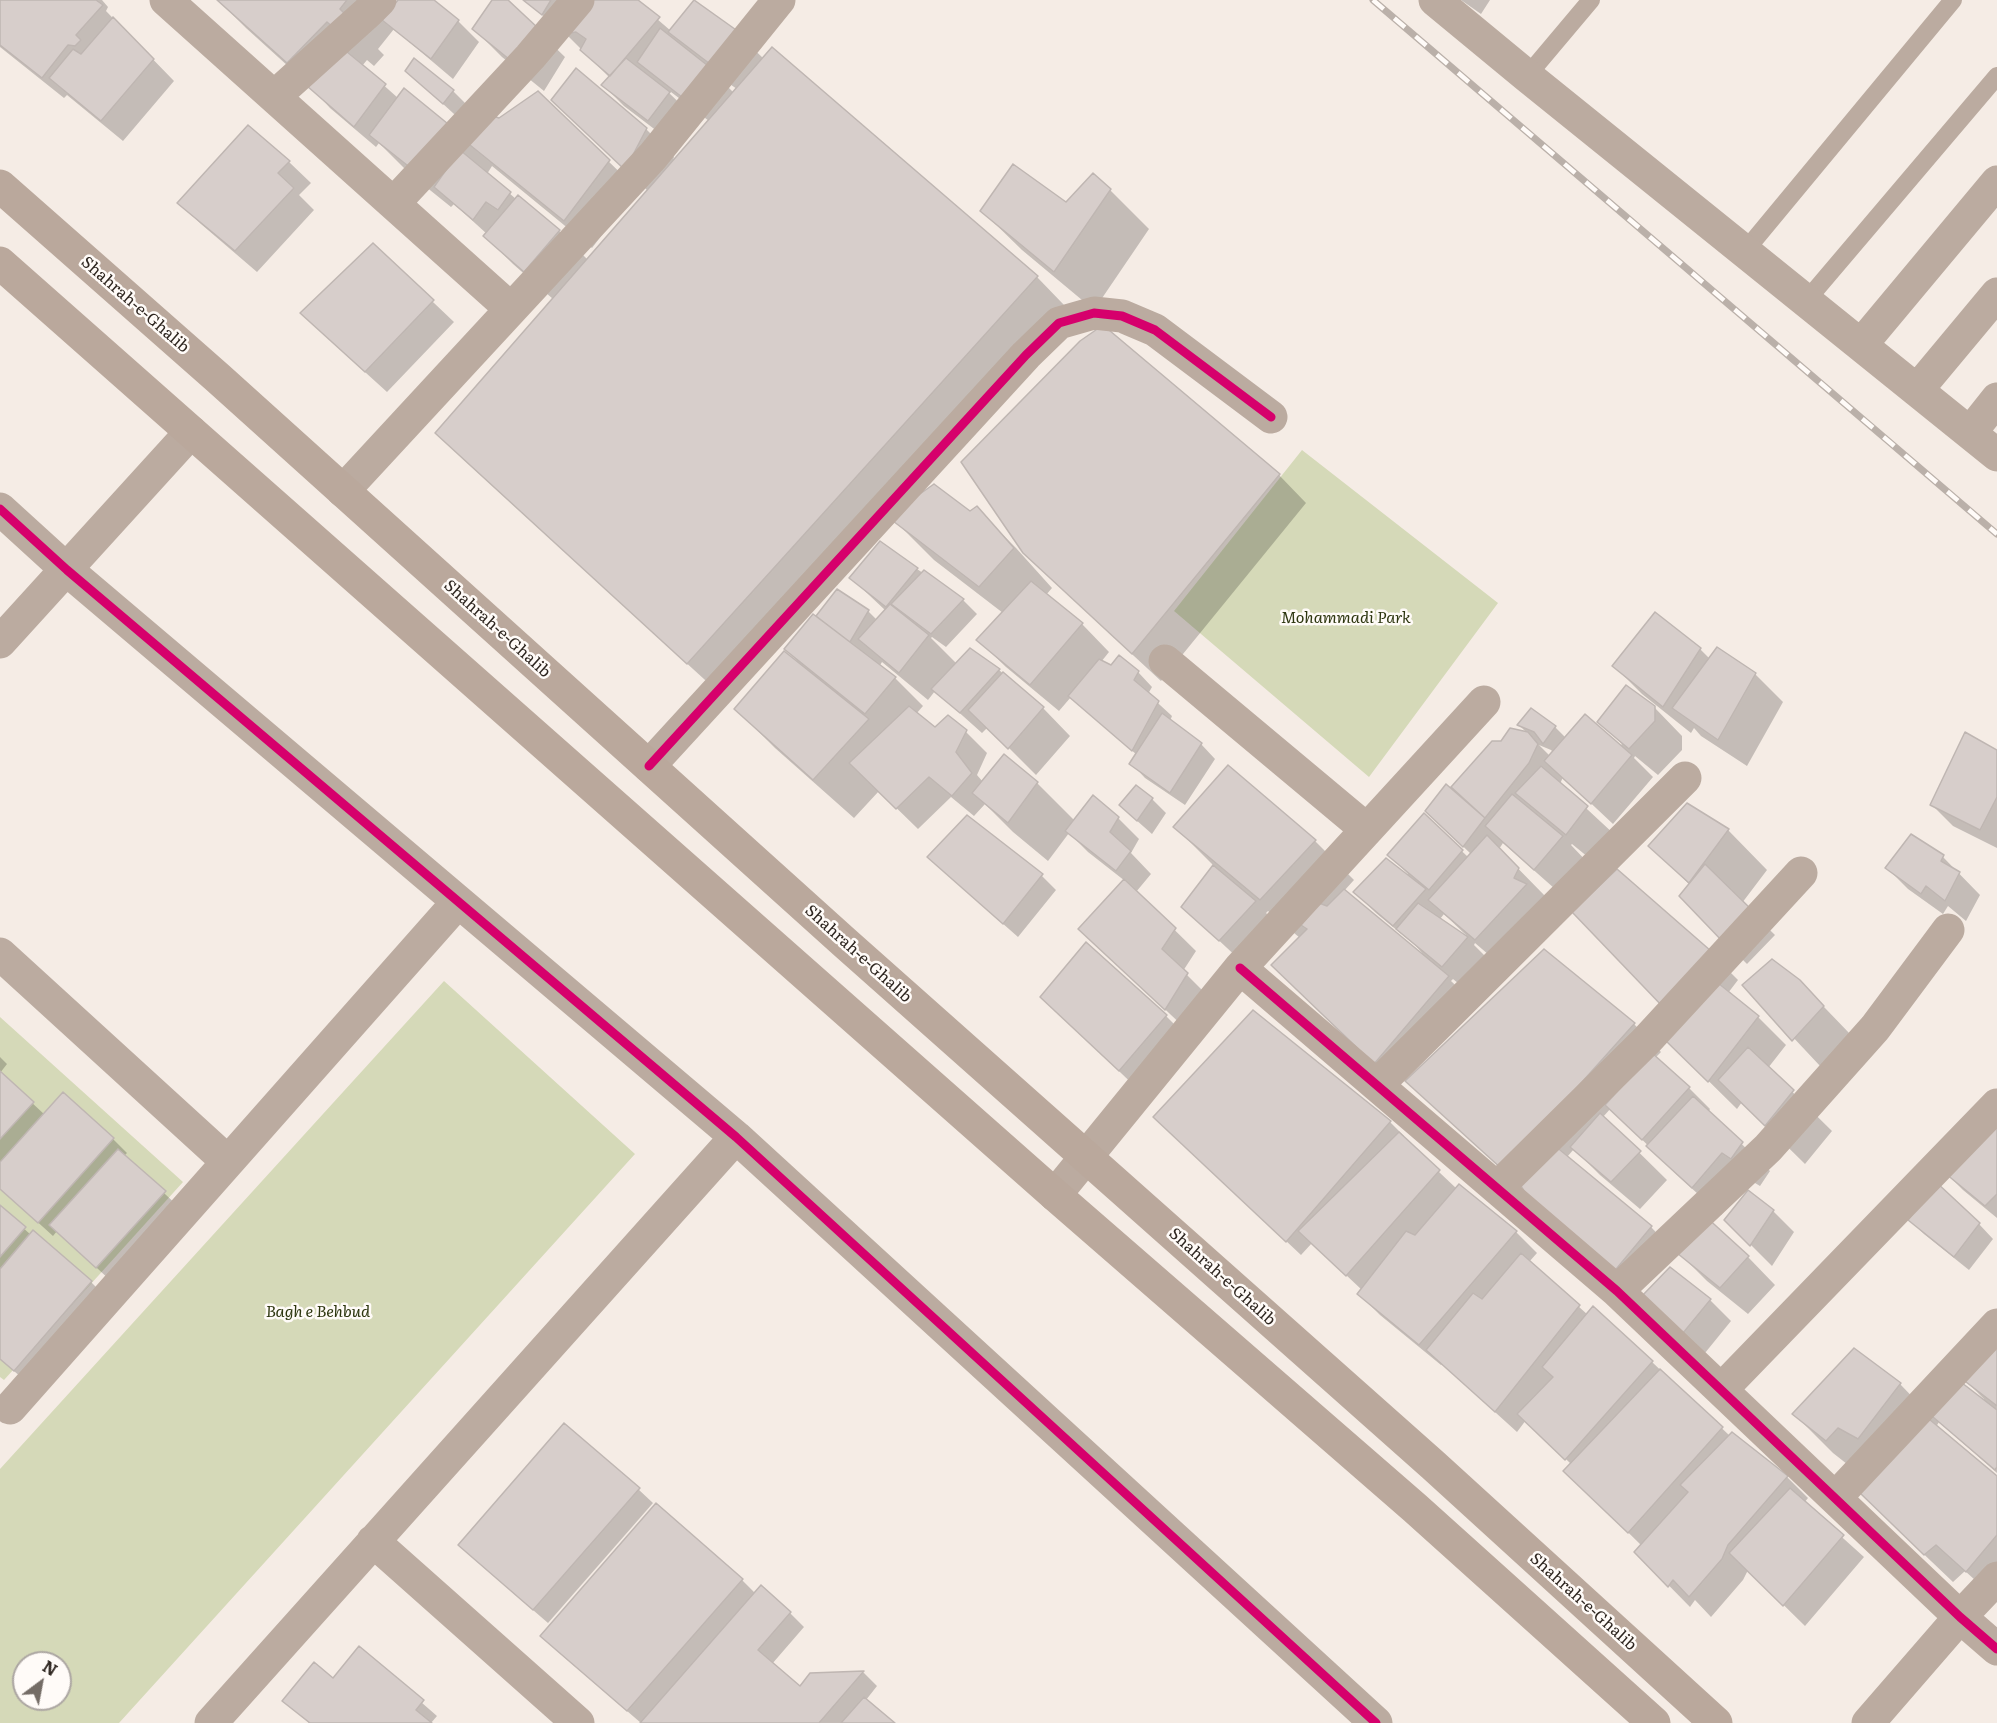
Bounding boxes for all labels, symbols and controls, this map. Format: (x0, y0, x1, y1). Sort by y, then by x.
street label: Shahrah-e-Ghalib (77, 253, 193, 357)
street label: Shahrah-e-Ghalib (440, 576, 554, 682)
park label: Mohammadi Park (1281, 608, 1411, 628)
street label: Shahrah-e-Ghalib (801, 901, 915, 1007)
street label: Shahrah-e-Ghalib (1165, 1224, 1279, 1330)
park label: Bagh e Behbud (266, 1302, 370, 1322)
street label: Shahrah-e-Ghalib (1526, 1549, 1640, 1655)
north arrow (12, 1651, 72, 1711)
text: N (38, 1654, 63, 1681)

